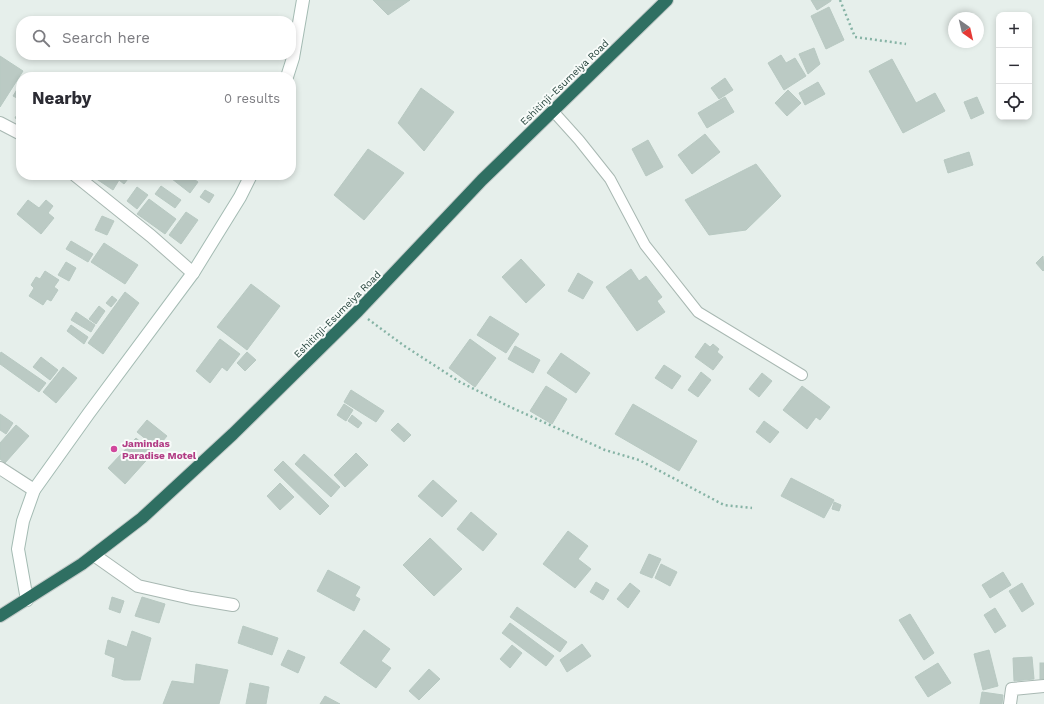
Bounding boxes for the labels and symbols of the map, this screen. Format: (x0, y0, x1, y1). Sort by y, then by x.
north arrow (948, 12, 984, 48)
street label: Eshitinji-Esumeiya Road (518, 37, 611, 127)
street label: Eshitinji-Esumeiya Road (292, 269, 383, 360)
place label: Jamindas Paradise Motel (122, 438, 197, 461)
marker: Jamindas Paradise Motel (109, 444, 119, 454)

